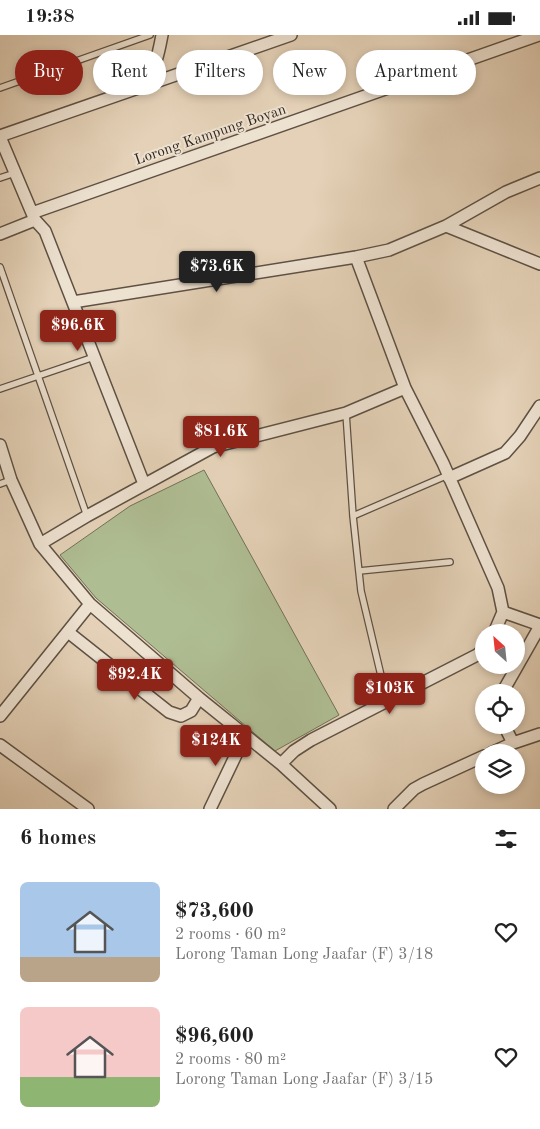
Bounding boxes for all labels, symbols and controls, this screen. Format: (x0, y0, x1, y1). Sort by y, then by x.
text: 19:38 (25, 8, 74, 27)
chip: Buy (15, 50, 83, 95)
chip: Rent (93, 50, 166, 95)
chip: Filters (176, 50, 263, 95)
chip: New (273, 50, 346, 95)
chip: Apartment (356, 50, 476, 95)
street label: Lorong Kampung Boyan (133, 102, 288, 168)
pin: $73.6K (176, 251, 258, 293)
text: $73.6K (190, 259, 244, 275)
pin: $96.6K (37, 309, 119, 352)
text: $96.6K (51, 318, 105, 334)
pin: $81.6K (180, 415, 262, 458)
text: $81.6K (194, 424, 248, 440)
north arrow (475, 624, 525, 674)
map controls (475, 624, 525, 794)
pin: $92.4K (94, 659, 176, 701)
text: $92.4K (108, 667, 162, 683)
pin: $103K (355, 673, 425, 715)
text: $103K (365, 681, 415, 697)
button: locate (475, 684, 525, 734)
pin: $124K (181, 725, 251, 767)
text: $124K (191, 733, 241, 749)
button: layers (475, 744, 525, 794)
icon: filters (492, 825, 520, 853)
text: 6 homes (20, 828, 96, 849)
text: $73,600 (175, 901, 254, 922)
icon: home (60, 902, 120, 962)
icon: heart (492, 918, 520, 946)
text: 2 rooms · 60 m² (175, 927, 286, 943)
text: Lorong Taman Long Jaafar (F) 3/18 (175, 947, 433, 963)
text: $96,600 (175, 1026, 254, 1047)
icon: home (60, 1027, 120, 1087)
icon: heart (492, 1043, 520, 1071)
text: 2 rooms · 80 m² (175, 1052, 286, 1068)
text: Lorong Taman Long Jaafar (F) 3/15 (175, 1072, 433, 1088)

